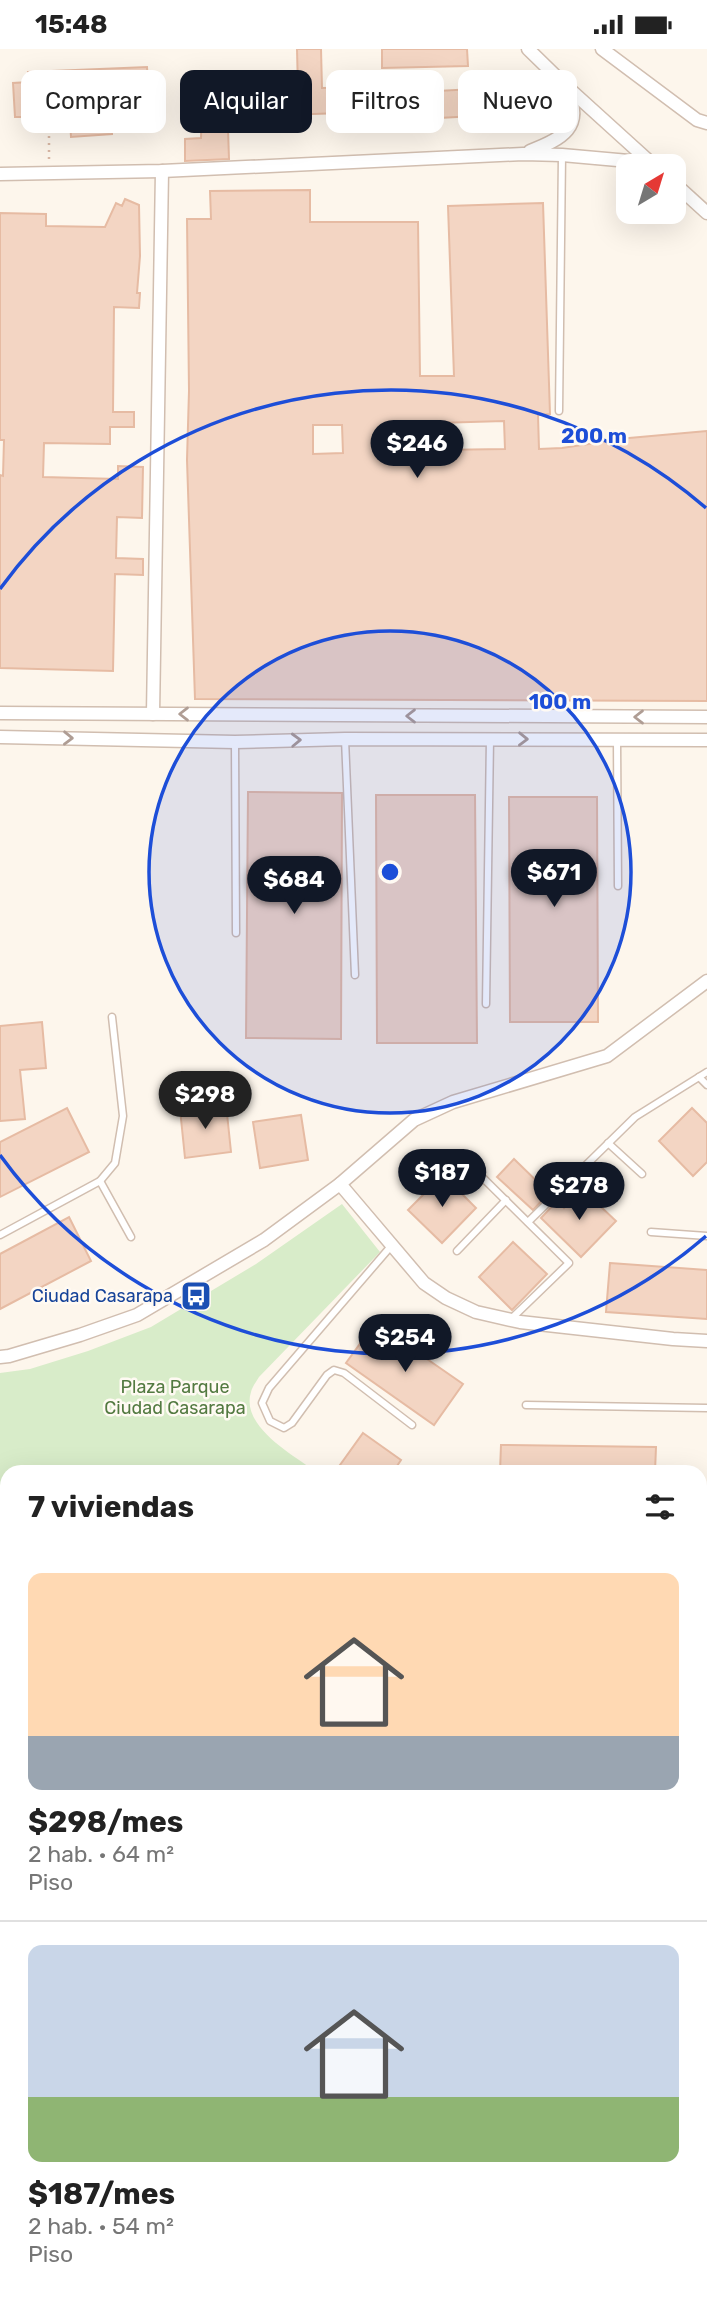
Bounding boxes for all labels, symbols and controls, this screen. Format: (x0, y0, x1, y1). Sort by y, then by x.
text: 15:48 (35, 9, 108, 40)
chip: Comprar (21, 70, 166, 133)
chip: Alquilar (180, 70, 312, 133)
chip: Filtros (326, 70, 444, 133)
chip: Nuevo (458, 70, 577, 133)
north arrow (616, 154, 686, 224)
map controls (616, 154, 686, 224)
pin: $246 (376, 421, 458, 480)
text: 200 m (561, 423, 627, 448)
text: $246 (387, 429, 447, 457)
text: 100 m (529, 689, 591, 714)
one-way arrow (178, 707, 189, 722)
one-way arrow (406, 708, 416, 724)
one-way arrow (633, 709, 644, 725)
one-way arrow (63, 730, 74, 746)
one-way arrow (518, 731, 529, 747)
one-way arrow (290, 733, 301, 748)
pin: $671 (513, 849, 595, 909)
pin: $684 (253, 857, 335, 916)
text: $671 (527, 858, 581, 886)
centre of rings (378, 860, 402, 884)
text: $684 (263, 865, 325, 893)
pin: $298 (164, 1072, 246, 1131)
text: $298 (175, 1080, 235, 1108)
pin: $187 (401, 1149, 483, 1209)
text: $187 (414, 1158, 470, 1186)
pin: $278 (538, 1163, 620, 1222)
text: $278 (549, 1171, 609, 1199)
bus stop icon: Ciudad Casarapa (179, 1279, 213, 1313)
place label: Ciudad Casarapa (32, 1285, 173, 1307)
pin: $254 (364, 1315, 446, 1374)
text: $254 (375, 1323, 435, 1351)
park label: Plaza Parque Ciudad Casarapa (104, 1376, 246, 1419)
icon: filters (641, 1488, 679, 1526)
text: 7 viviendas (28, 1489, 194, 1525)
icon: home (291, 1619, 417, 1745)
text: $298/mes (28, 1804, 183, 1840)
text: 2 hab. · 64 m² (28, 1840, 174, 1868)
text: Piso (28, 1868, 73, 1896)
icon: home (291, 1991, 417, 2117)
text: $187/mes (28, 2176, 175, 2212)
text: 2 hab. · 54 m² (28, 2212, 174, 2240)
text: Piso (28, 2240, 73, 2268)

